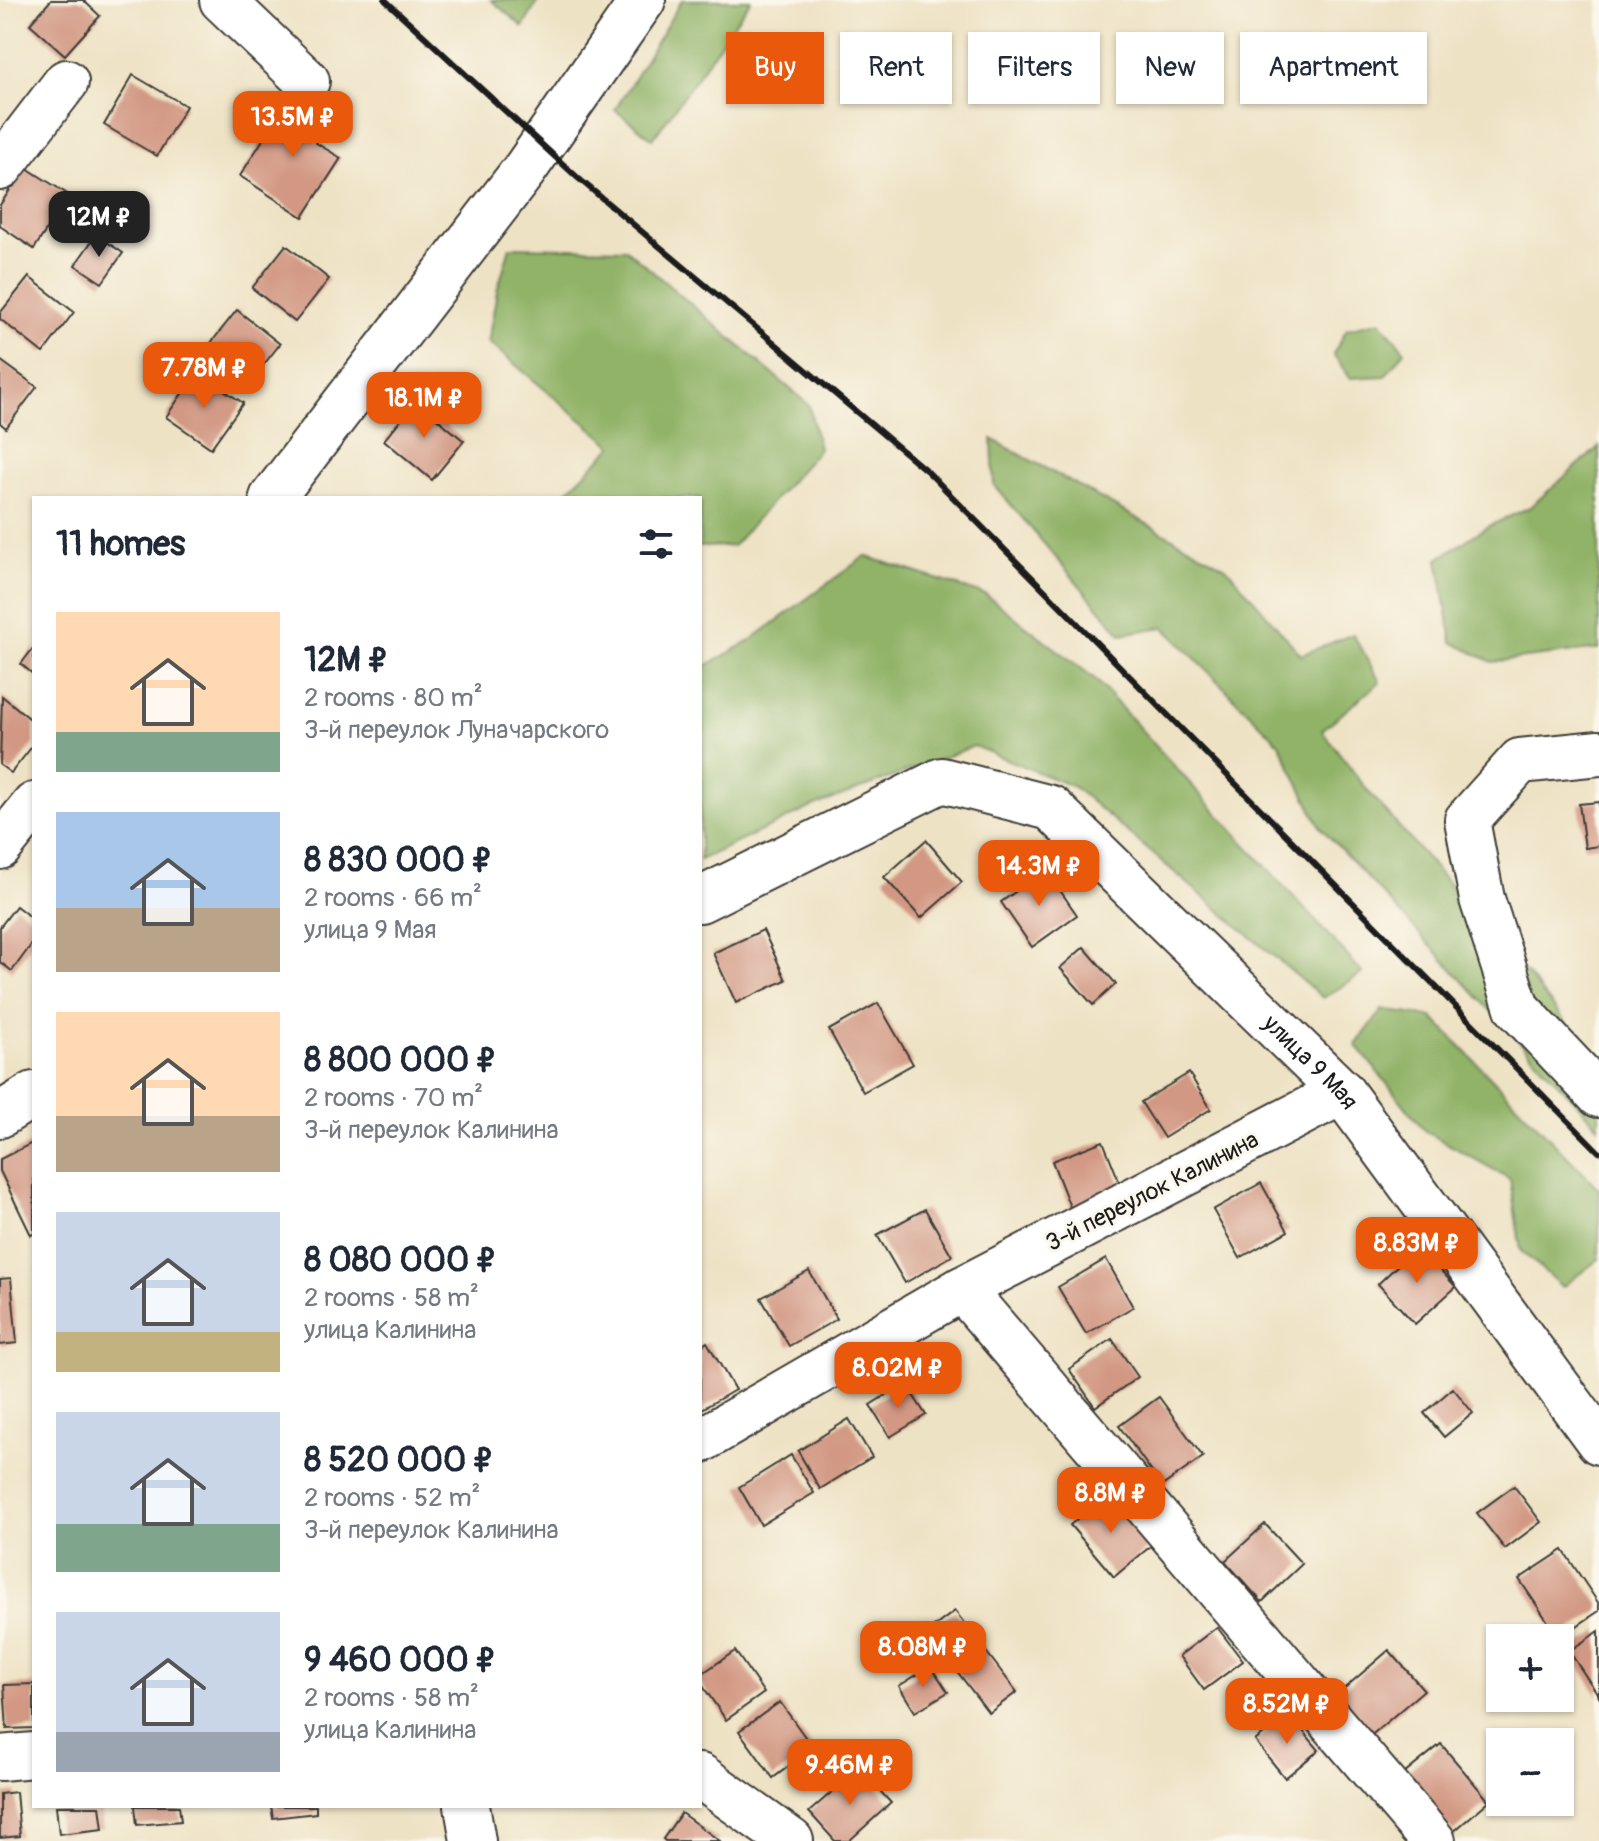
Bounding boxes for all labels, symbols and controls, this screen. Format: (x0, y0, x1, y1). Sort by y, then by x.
chip: Buy (726, 32, 824, 104)
chip: Rent (840, 32, 952, 104)
chip: Filters (968, 32, 1100, 104)
chip: New (1116, 32, 1224, 104)
chip: Apartment (1240, 32, 1427, 104)
pin: 13.5M ₽ (219, 91, 367, 159)
text: 13.5M ₽ (251, 101, 335, 133)
pin: 12M ₽ (43, 191, 155, 259)
text: 12M ₽ (67, 201, 131, 233)
pin: 7.78M ₽ (130, 342, 278, 410)
text: 7.78M ₽ (161, 352, 247, 384)
pin: 18.1M ₽ (350, 372, 498, 440)
text: 18.1M ₽ (384, 382, 464, 414)
icon: filters (634, 522, 678, 566)
text: 11 homes (56, 523, 185, 566)
text: 12M ₽ (304, 639, 389, 682)
icon: home (120, 644, 216, 740)
text: 2 rooms · 80 m² (304, 682, 483, 714)
text: 3-й переулок Луначарского (304, 714, 609, 746)
text: 8 830 000 ₽ (304, 839, 493, 882)
pin: 14.3M ₽ (965, 840, 1113, 908)
icon: home (120, 844, 216, 940)
text: 14.3M ₽ (996, 850, 1082, 882)
text: 2 rooms · 66 m² (304, 882, 482, 914)
text: улица 9 Мая (304, 914, 436, 946)
street label: улица 9 Мая (1256, 1008, 1364, 1115)
text: 8 800 000 ₽ (304, 1039, 497, 1082)
icon: home (120, 1044, 216, 1140)
text: 2 rooms · 70 m² (304, 1082, 483, 1114)
text: 3-й переулок Калинина (304, 1114, 559, 1146)
street label: 3-й переулок Калинина (1041, 1125, 1263, 1258)
pin: 8.83M ₽ (1343, 1217, 1491, 1285)
text: 8.83M ₽ (1374, 1227, 1460, 1259)
text: 8 080 000 ₽ (304, 1239, 497, 1282)
icon: home (120, 1244, 216, 1340)
text: 2 rooms · 58 m² (304, 1282, 479, 1314)
text: улица Калинина (304, 1314, 476, 1346)
pin: 8.02M ₽ (824, 1342, 972, 1410)
text: 8.02M ₽ (852, 1352, 944, 1384)
text: 8 520 000 ₽ (304, 1439, 494, 1482)
icon: home (120, 1444, 216, 1540)
pin: 8.8M ₽ (1046, 1467, 1176, 1535)
text: 8.8M ₽ (1075, 1477, 1147, 1509)
text: 2 rooms · 52 m² (304, 1482, 480, 1514)
text: 3-й переулок Калинина (304, 1514, 559, 1546)
pin: 8.08M ₽ (849, 1621, 997, 1689)
map controls (1486, 1624, 1574, 1816)
button: + (1486, 1624, 1574, 1712)
text: 8.08M ₽ (878, 1631, 968, 1663)
text: 9 460 000 ₽ (304, 1639, 496, 1682)
icon: home (120, 1644, 216, 1740)
pin: 8.52M ₽ (1213, 1678, 1361, 1746)
text: 2 rooms · 58 m² (304, 1682, 479, 1714)
text: 8.52M ₽ (1243, 1688, 1331, 1720)
text: улица Калинина (304, 1714, 476, 1746)
button: − (1486, 1728, 1574, 1816)
pin: 9.46M ₽ (776, 1739, 924, 1807)
text: 9.46M ₽ (805, 1749, 895, 1781)

